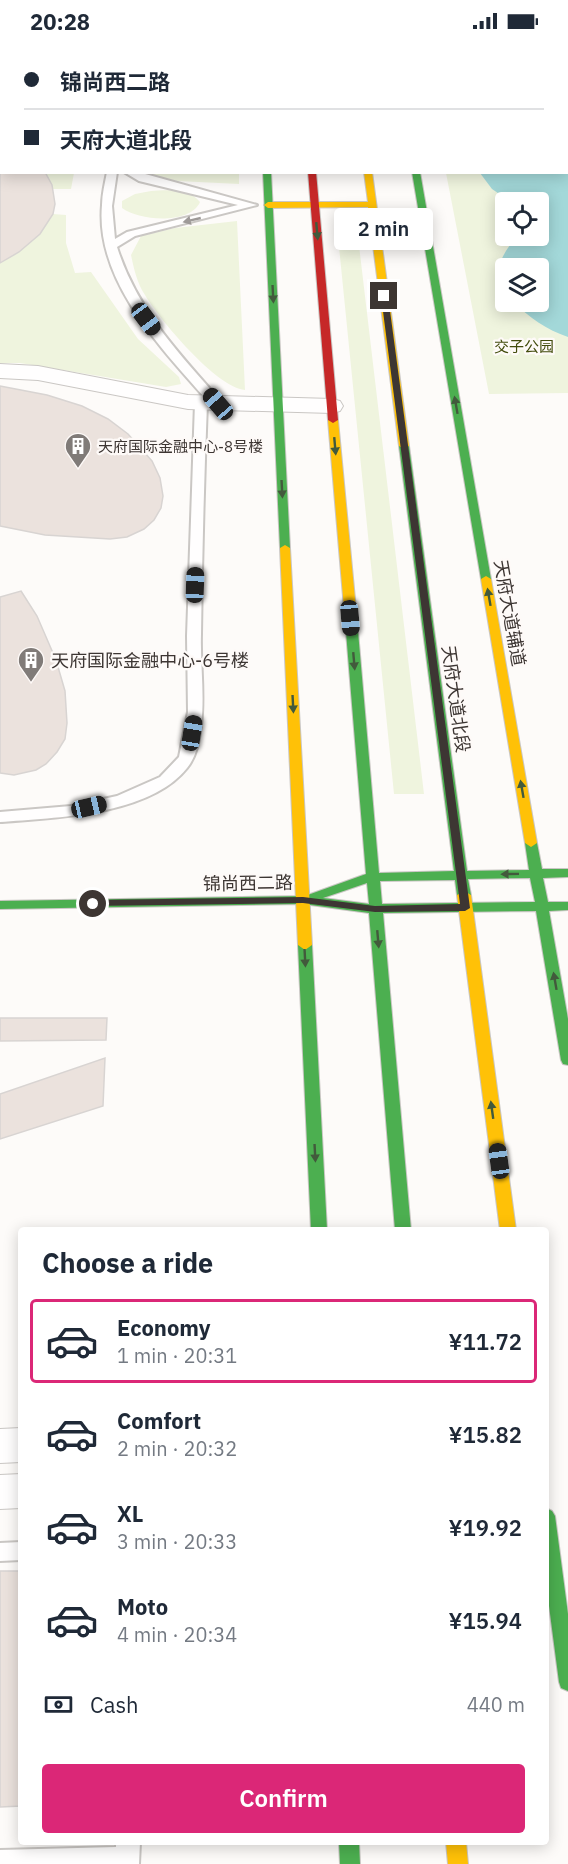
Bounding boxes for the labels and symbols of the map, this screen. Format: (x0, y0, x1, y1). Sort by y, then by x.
callout: 2 min (334, 209, 434, 251)
one-way arrow (182, 216, 201, 225)
one-way arrow (312, 221, 322, 240)
route end (370, 282, 397, 309)
one-way arrow (268, 284, 277, 303)
car (128, 299, 164, 339)
park label: 交子公园 (494, 337, 554, 356)
car (199, 385, 237, 423)
one-way arrow (451, 395, 460, 414)
building icon: 天府国际金融中心-8号楼 (63, 431, 93, 469)
place label: 天府国际金融中心-8号楼 (98, 437, 263, 456)
one-way arrow (330, 437, 340, 456)
one-way arrow (278, 479, 287, 498)
street label: 天府大道辅道 (489, 558, 531, 668)
car (185, 567, 205, 603)
one-way arrow (484, 587, 493, 606)
car (339, 599, 361, 637)
street label: 天府大道北段 (437, 644, 475, 754)
building icon: 天府国际金融中心-6号楼 (16, 645, 46, 683)
place label: 天府国际金融中心-6号楼 (51, 649, 249, 672)
one-way arrow (349, 652, 359, 671)
one-way arrow (288, 695, 297, 714)
car (180, 714, 204, 752)
one-way arrow (517, 779, 526, 798)
car (69, 794, 109, 820)
one-way arrow (500, 869, 519, 879)
street label: 锦尚西二路 (203, 871, 293, 895)
route start (79, 890, 106, 917)
one-way arrow (373, 930, 383, 949)
one-way arrow (301, 949, 310, 968)
one-way arrow (550, 972, 559, 991)
one-way arrow (488, 1100, 497, 1119)
car (488, 1142, 510, 1180)
one-way arrow (310, 1144, 319, 1163)

